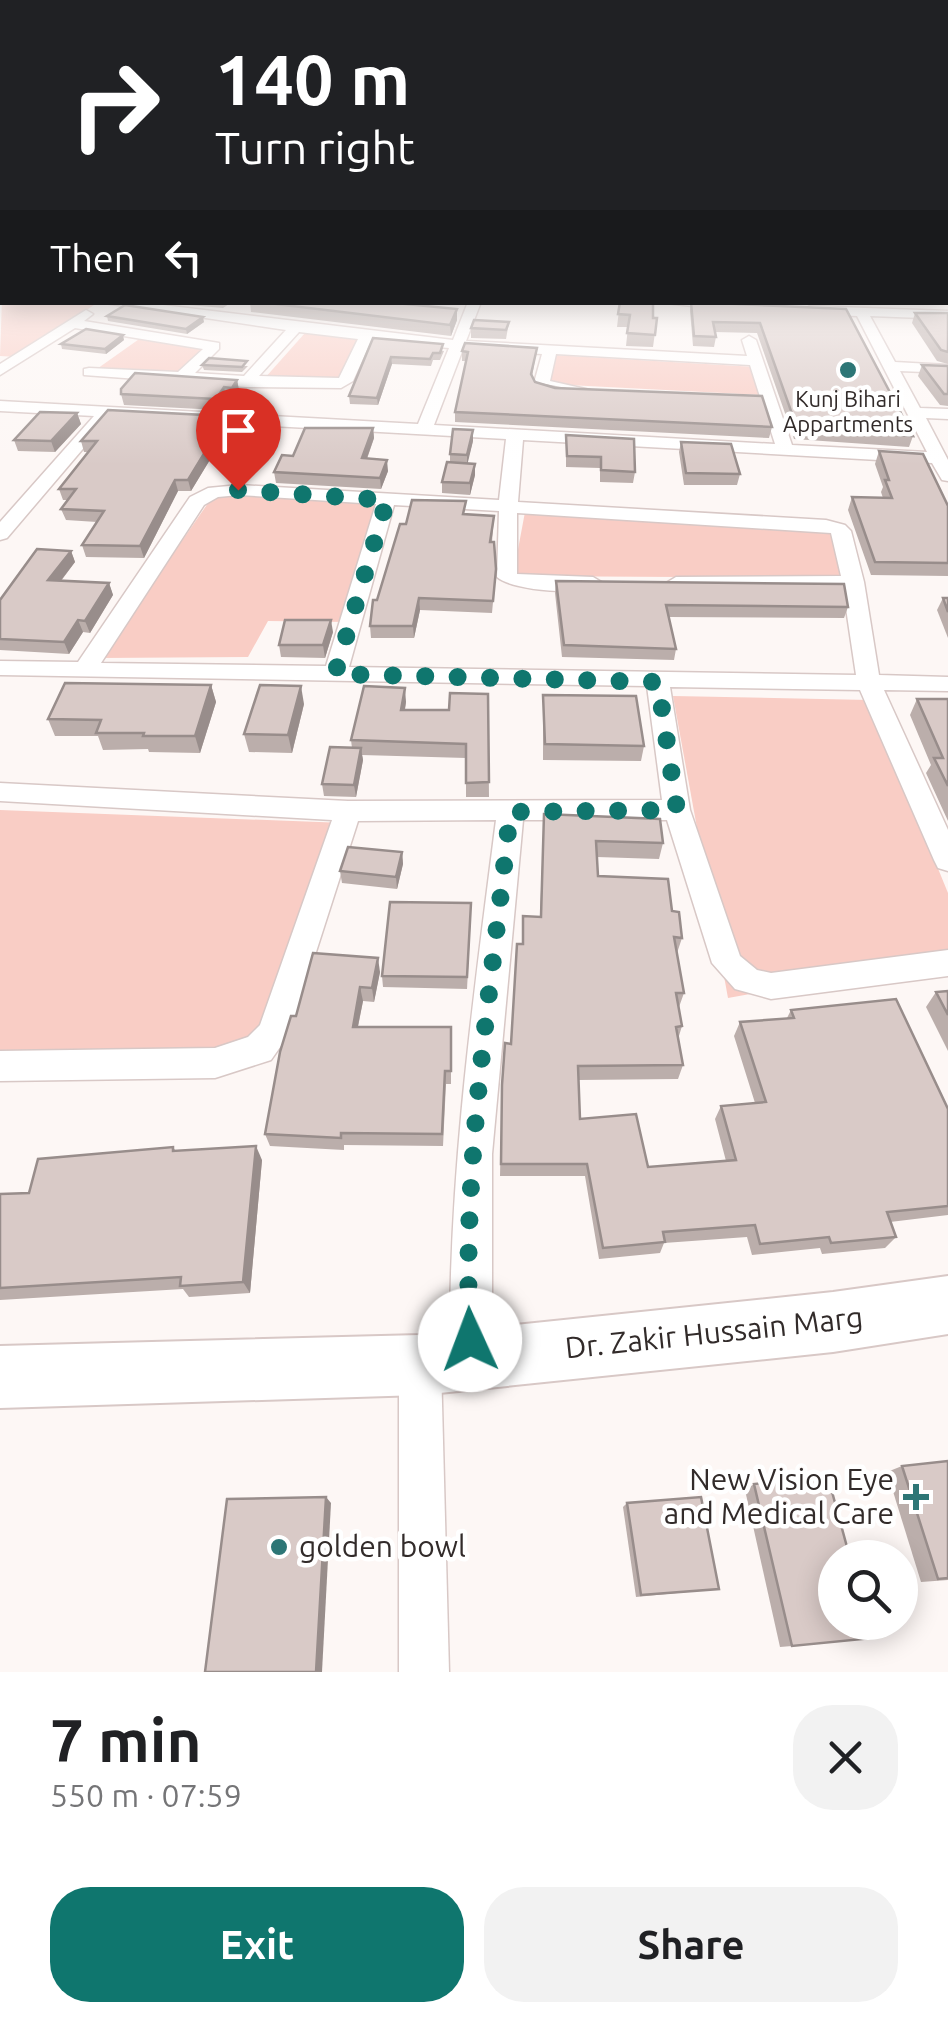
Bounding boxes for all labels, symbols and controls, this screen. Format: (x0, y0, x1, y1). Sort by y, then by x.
icon: right (50, 40, 180, 170)
text: 140 m (215, 40, 410, 118)
text: Turn right (215, 122, 415, 173)
icon: left (156, 230, 211, 285)
text: Then (50, 237, 136, 279)
marker: Kunj Bihari Appartments (837, 359, 859, 381)
place label: Kunj Bihari Appartments (783, 386, 913, 436)
pin (196, 388, 281, 491)
icon: arrive (211, 403, 266, 458)
position arrow (418, 1288, 522, 1392)
street label: Dr. Zakir Hussain Marg (563, 1299, 865, 1365)
place label: New Vision Eye and Medical Care (664, 1462, 894, 1530)
marker: New Vision Eye and Medical Care (903, 1484, 929, 1510)
place label: golden bowl (299, 1529, 466, 1563)
marker: golden bowl (268, 1536, 290, 1558)
map controls (818, 1540, 918, 1640)
button: search (818, 1540, 918, 1640)
button: close (793, 1705, 898, 1810)
text: 7 min (50, 1706, 202, 1773)
text: 550 m · 07:59 (50, 1777, 242, 1813)
button: Exit (50, 1887, 464, 2002)
button: Share (484, 1887, 898, 2002)

